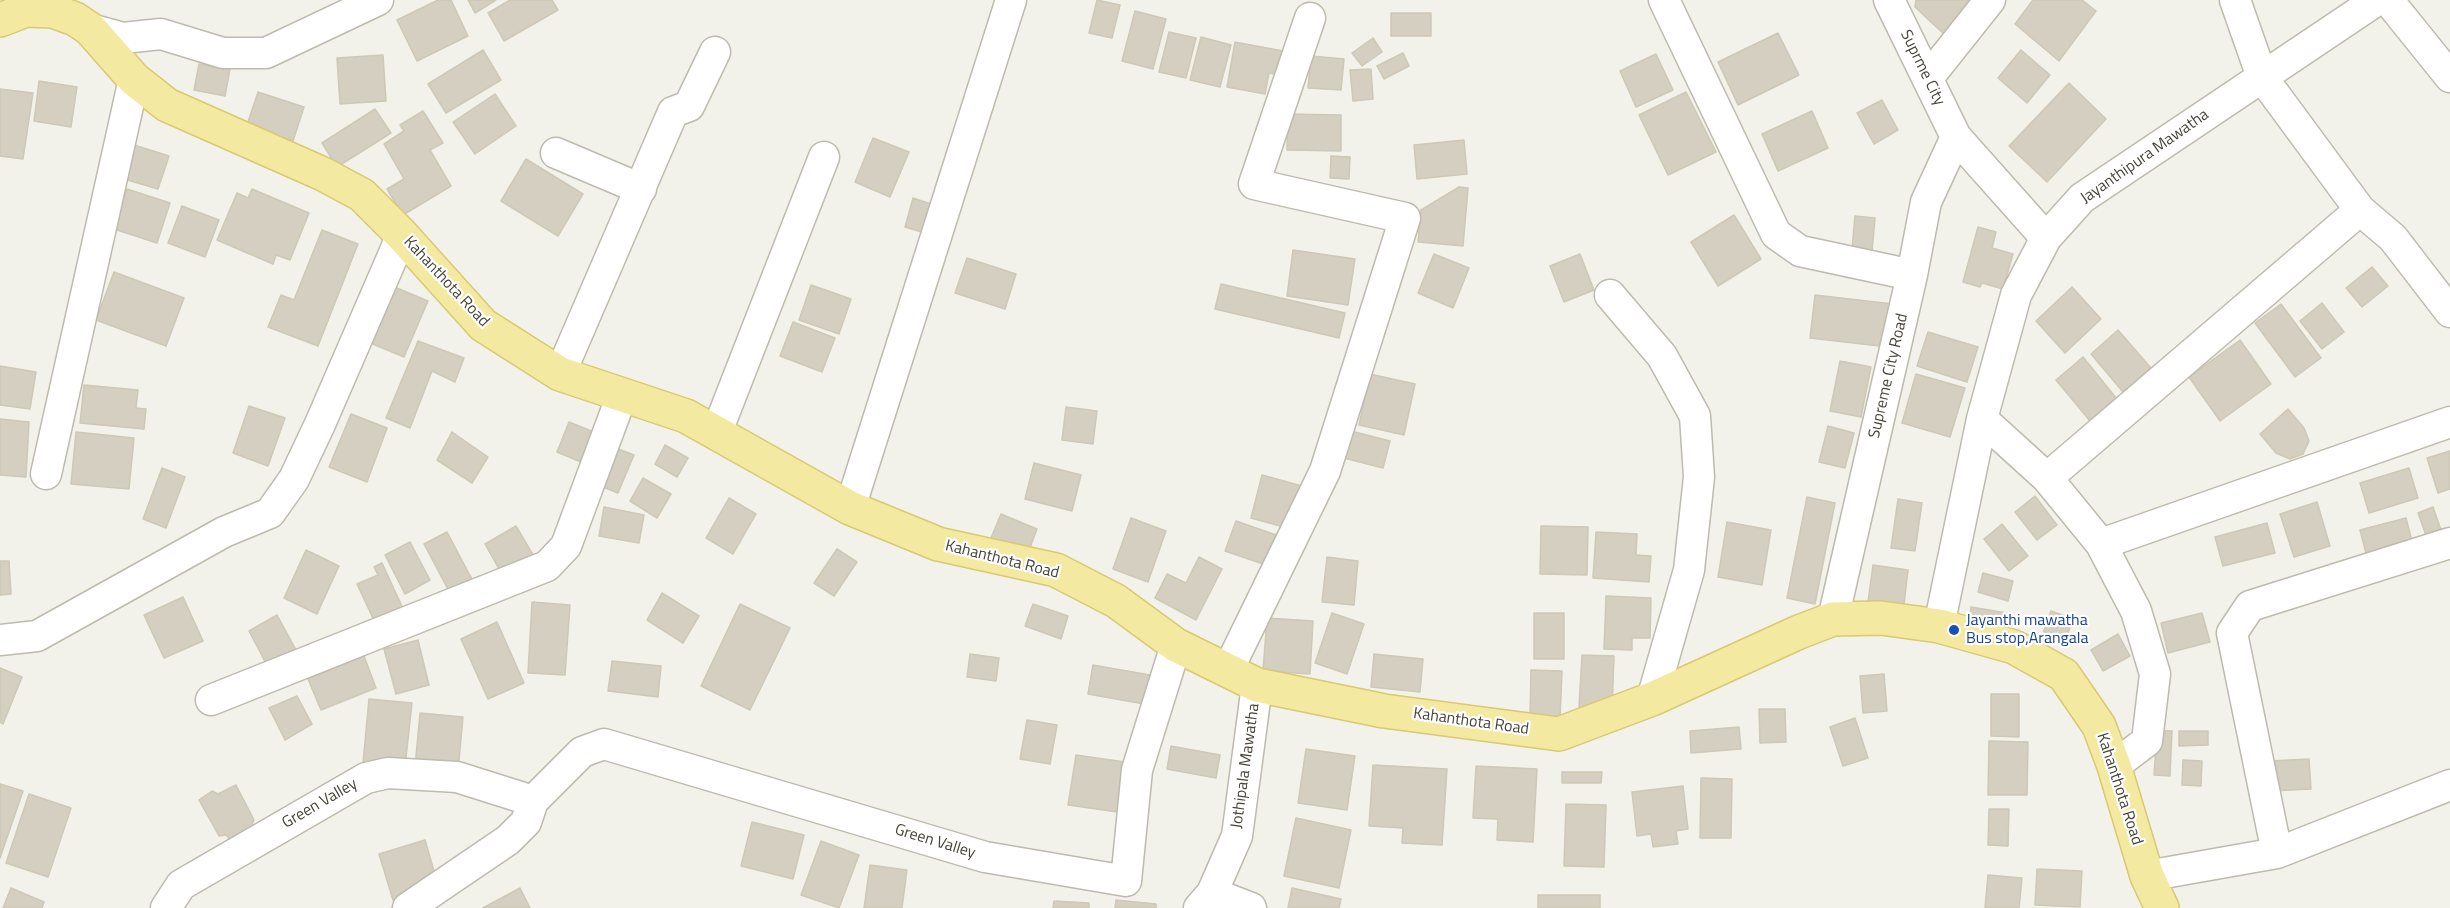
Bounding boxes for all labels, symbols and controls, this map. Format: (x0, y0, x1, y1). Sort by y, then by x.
street label: Suprme City (1895, 27, 1949, 109)
street label: Jayanthipura Mawatha (2077, 105, 2213, 209)
street label: Kahanthota Road (399, 233, 493, 331)
street label: Supreme City Road (1865, 312, 1913, 440)
street label: Kahanthota Road (943, 537, 1061, 583)
place label: Jayanthi mawatha Bus stop,Arangala (1966, 611, 2088, 649)
marker: Jayanthi mawatha Bus stop,Arangala (1947, 623, 1961, 637)
street label: Jothipala Mawatha (1228, 702, 1264, 830)
street label: Kahanthota Road (1412, 704, 1530, 740)
street label: Kahanthota Road (2092, 731, 2146, 847)
street label: Green Valley (279, 775, 361, 833)
street label: Green Valley (892, 821, 978, 863)

